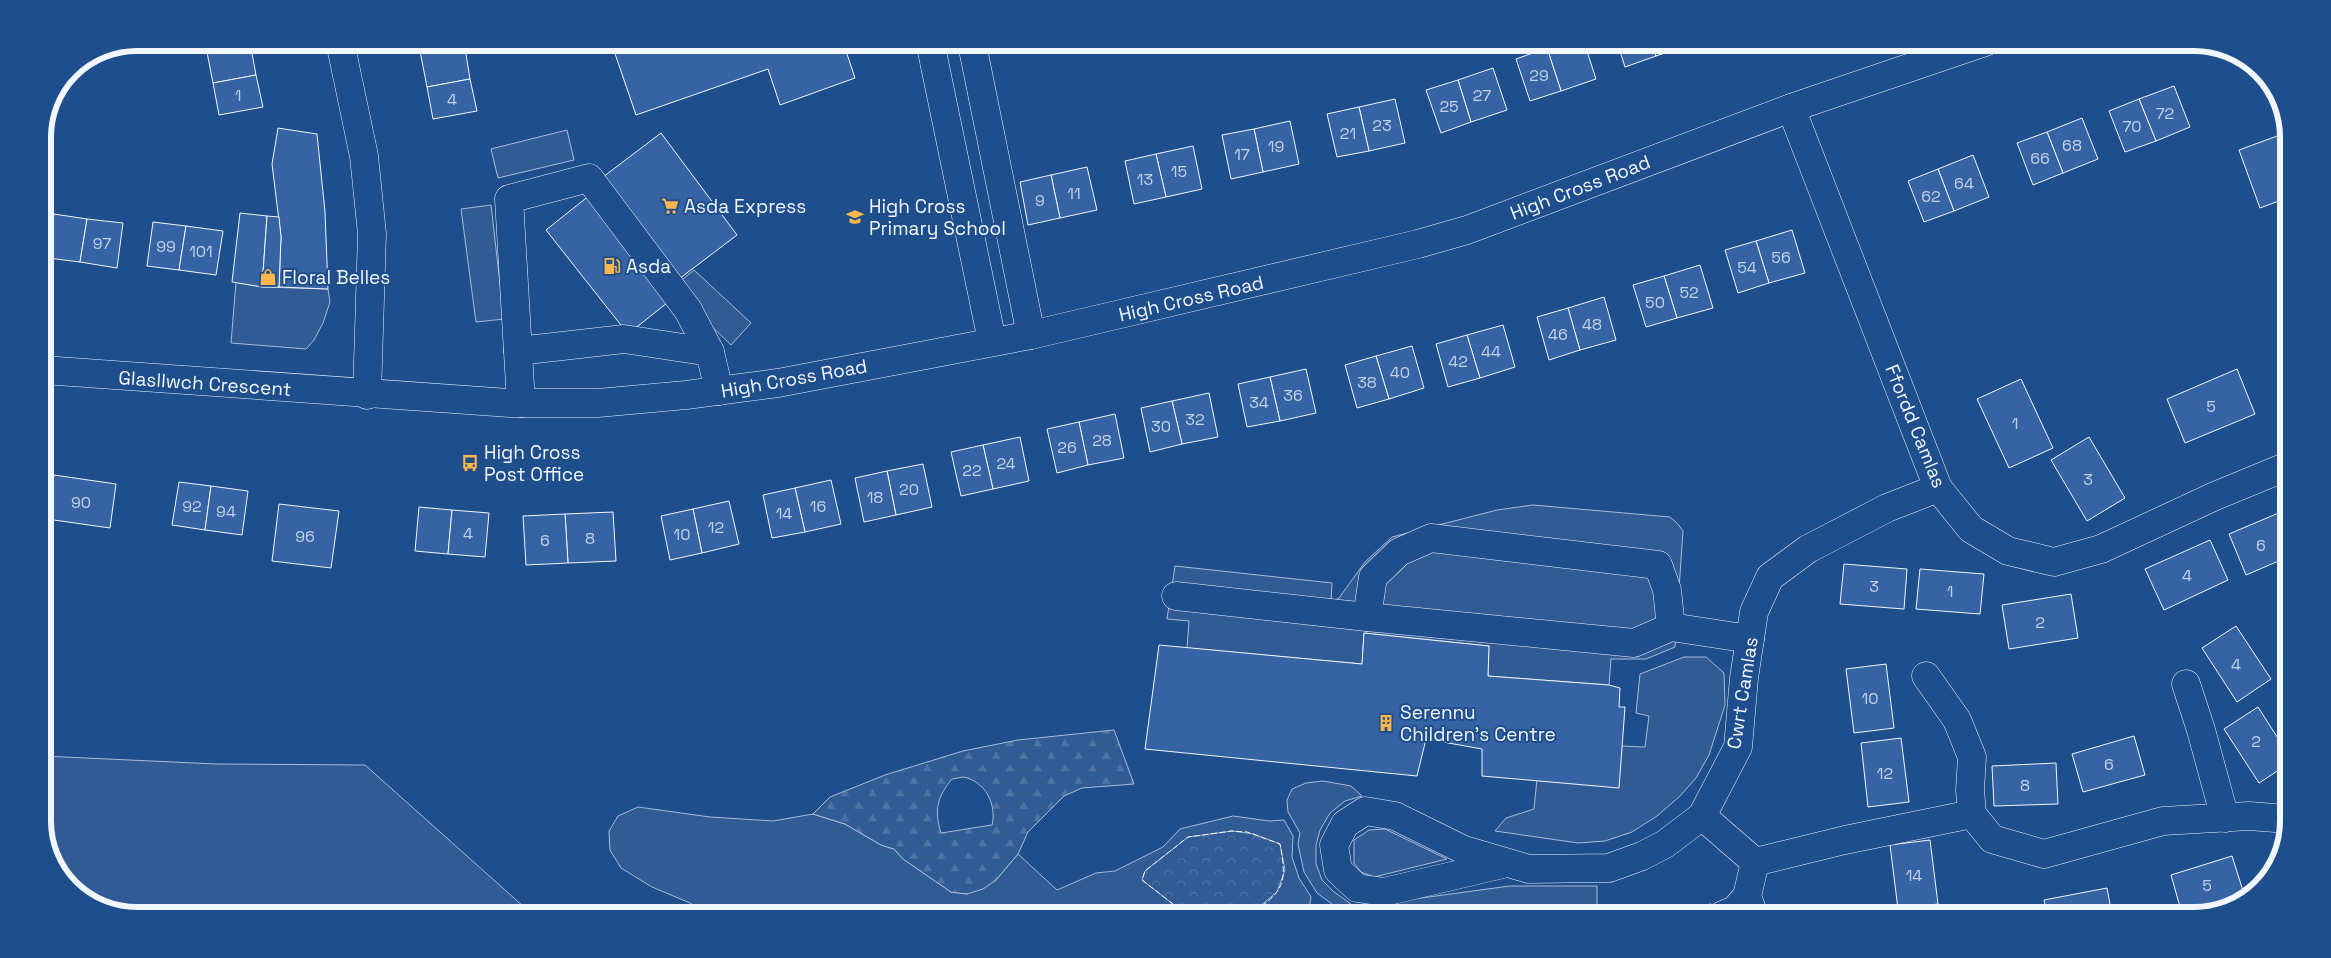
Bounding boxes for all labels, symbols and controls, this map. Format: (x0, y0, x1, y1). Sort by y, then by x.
house number: 29 (1529, 65, 1549, 86)
house number: 1 (235, 85, 241, 106)
house number: 27 (1473, 85, 1491, 106)
house number: 4 (447, 89, 457, 110)
house number: 25 (1439, 96, 1459, 117)
house number: 72 (2156, 103, 2174, 124)
house number: 23 (1372, 115, 1392, 136)
house number: 70 (2122, 116, 2142, 137)
house number: 21 (1340, 123, 1356, 144)
house number: 68 (2062, 135, 2082, 156)
house number: 19 (1268, 136, 1284, 157)
house number: 17 (1234, 144, 1250, 165)
house number: 66 (2030, 148, 2050, 169)
street label: High Cross Road (1507, 149, 1654, 226)
house number: 15 (1171, 161, 1187, 182)
house number: 13 (1137, 169, 1153, 190)
house number: 64 (1954, 173, 1974, 194)
house number: 11 (1067, 183, 1081, 204)
house number: 62 (1921, 186, 1941, 207)
house number: 9 (1035, 190, 1045, 211)
place label: Asda Express (684, 194, 806, 219)
place label: High Cross Primary School (869, 194, 1006, 241)
supermarket icon: Asda Express (660, 196, 680, 216)
school or university icon: High Cross Primary School (845, 207, 865, 227)
house number: 97 (93, 233, 111, 254)
house number: 99 (156, 236, 176, 257)
house number: 101 (189, 241, 213, 262)
house number: 56 (1771, 247, 1791, 268)
place label: Asda (626, 254, 671, 279)
fuel station icon: Asda (602, 256, 622, 276)
house number: 54 (1737, 257, 1757, 278)
place label: Floral Belles (282, 265, 390, 290)
shop icon: Floral Belles (258, 267, 278, 287)
street label: High Cross Road (1116, 270, 1266, 327)
house number: 52 (1679, 282, 1699, 303)
house number: 50 (1645, 292, 1665, 313)
house number: 48 (1582, 314, 1602, 335)
house number: 46 (1548, 324, 1568, 345)
house number: 44 (1481, 341, 1501, 362)
house number: 42 (1448, 351, 1468, 372)
street label: High Cross Road (719, 353, 869, 404)
street label: Ffordd Camlas (1879, 361, 1952, 492)
house number: 40 (1390, 362, 1410, 383)
street label: Glasllwch Crescent (118, 365, 292, 402)
house number: 38 (1357, 372, 1377, 393)
house number: 36 (1283, 385, 1303, 406)
house number: 34 (1249, 392, 1269, 413)
house number: 5 (2206, 396, 2216, 417)
house number: 32 (1185, 409, 1205, 430)
house number: 1 (2012, 413, 2018, 434)
house number: 30 (1151, 416, 1171, 437)
house number: 28 (1092, 430, 1112, 451)
house number: 26 (1057, 437, 1077, 458)
place label: High Cross Post Office (484, 440, 584, 487)
bus stop icon: High Cross Post Office (460, 453, 480, 473)
house number: 24 (996, 453, 1016, 474)
house number: 22 (962, 460, 982, 481)
house number: 3 (2083, 469, 2093, 490)
house number: 20 (899, 479, 919, 500)
house number: 18 (867, 487, 883, 508)
house number: 90 (71, 492, 91, 513)
house number: 92 (182, 496, 202, 517)
house number: 16 (810, 496, 826, 517)
house number: 94 (216, 501, 236, 522)
house number: 14 (776, 503, 792, 524)
house number: 12 (708, 517, 724, 538)
house number: 4 (463, 523, 473, 544)
house number: 10 (674, 524, 690, 545)
house number: 96 (295, 526, 315, 547)
house number: 8 (585, 528, 595, 549)
house number: 6 (540, 530, 550, 551)
house number: 6 (2256, 535, 2266, 556)
house number: 4 (2182, 565, 2192, 586)
house number: 3 (1869, 576, 1879, 597)
house number: 1 (1947, 581, 1953, 602)
house number: 2 (2035, 612, 2045, 633)
street label: Cwrt Camlas (1721, 635, 1764, 751)
house number: 4 (2231, 654, 2241, 675)
house number: 10 (1862, 688, 1878, 709)
place label: Serennu Children's Centre (1400, 700, 1556, 747)
building icon: Serennu Children's Centre (1376, 713, 1396, 733)
house number: 2 (2251, 731, 2261, 752)
house number: 6 (2104, 754, 2114, 775)
house number: 12 (1877, 763, 1893, 784)
house number: 8 (2020, 775, 2030, 796)
house number: 14 (1906, 865, 1922, 886)
house number: 5 (2202, 875, 2212, 896)

